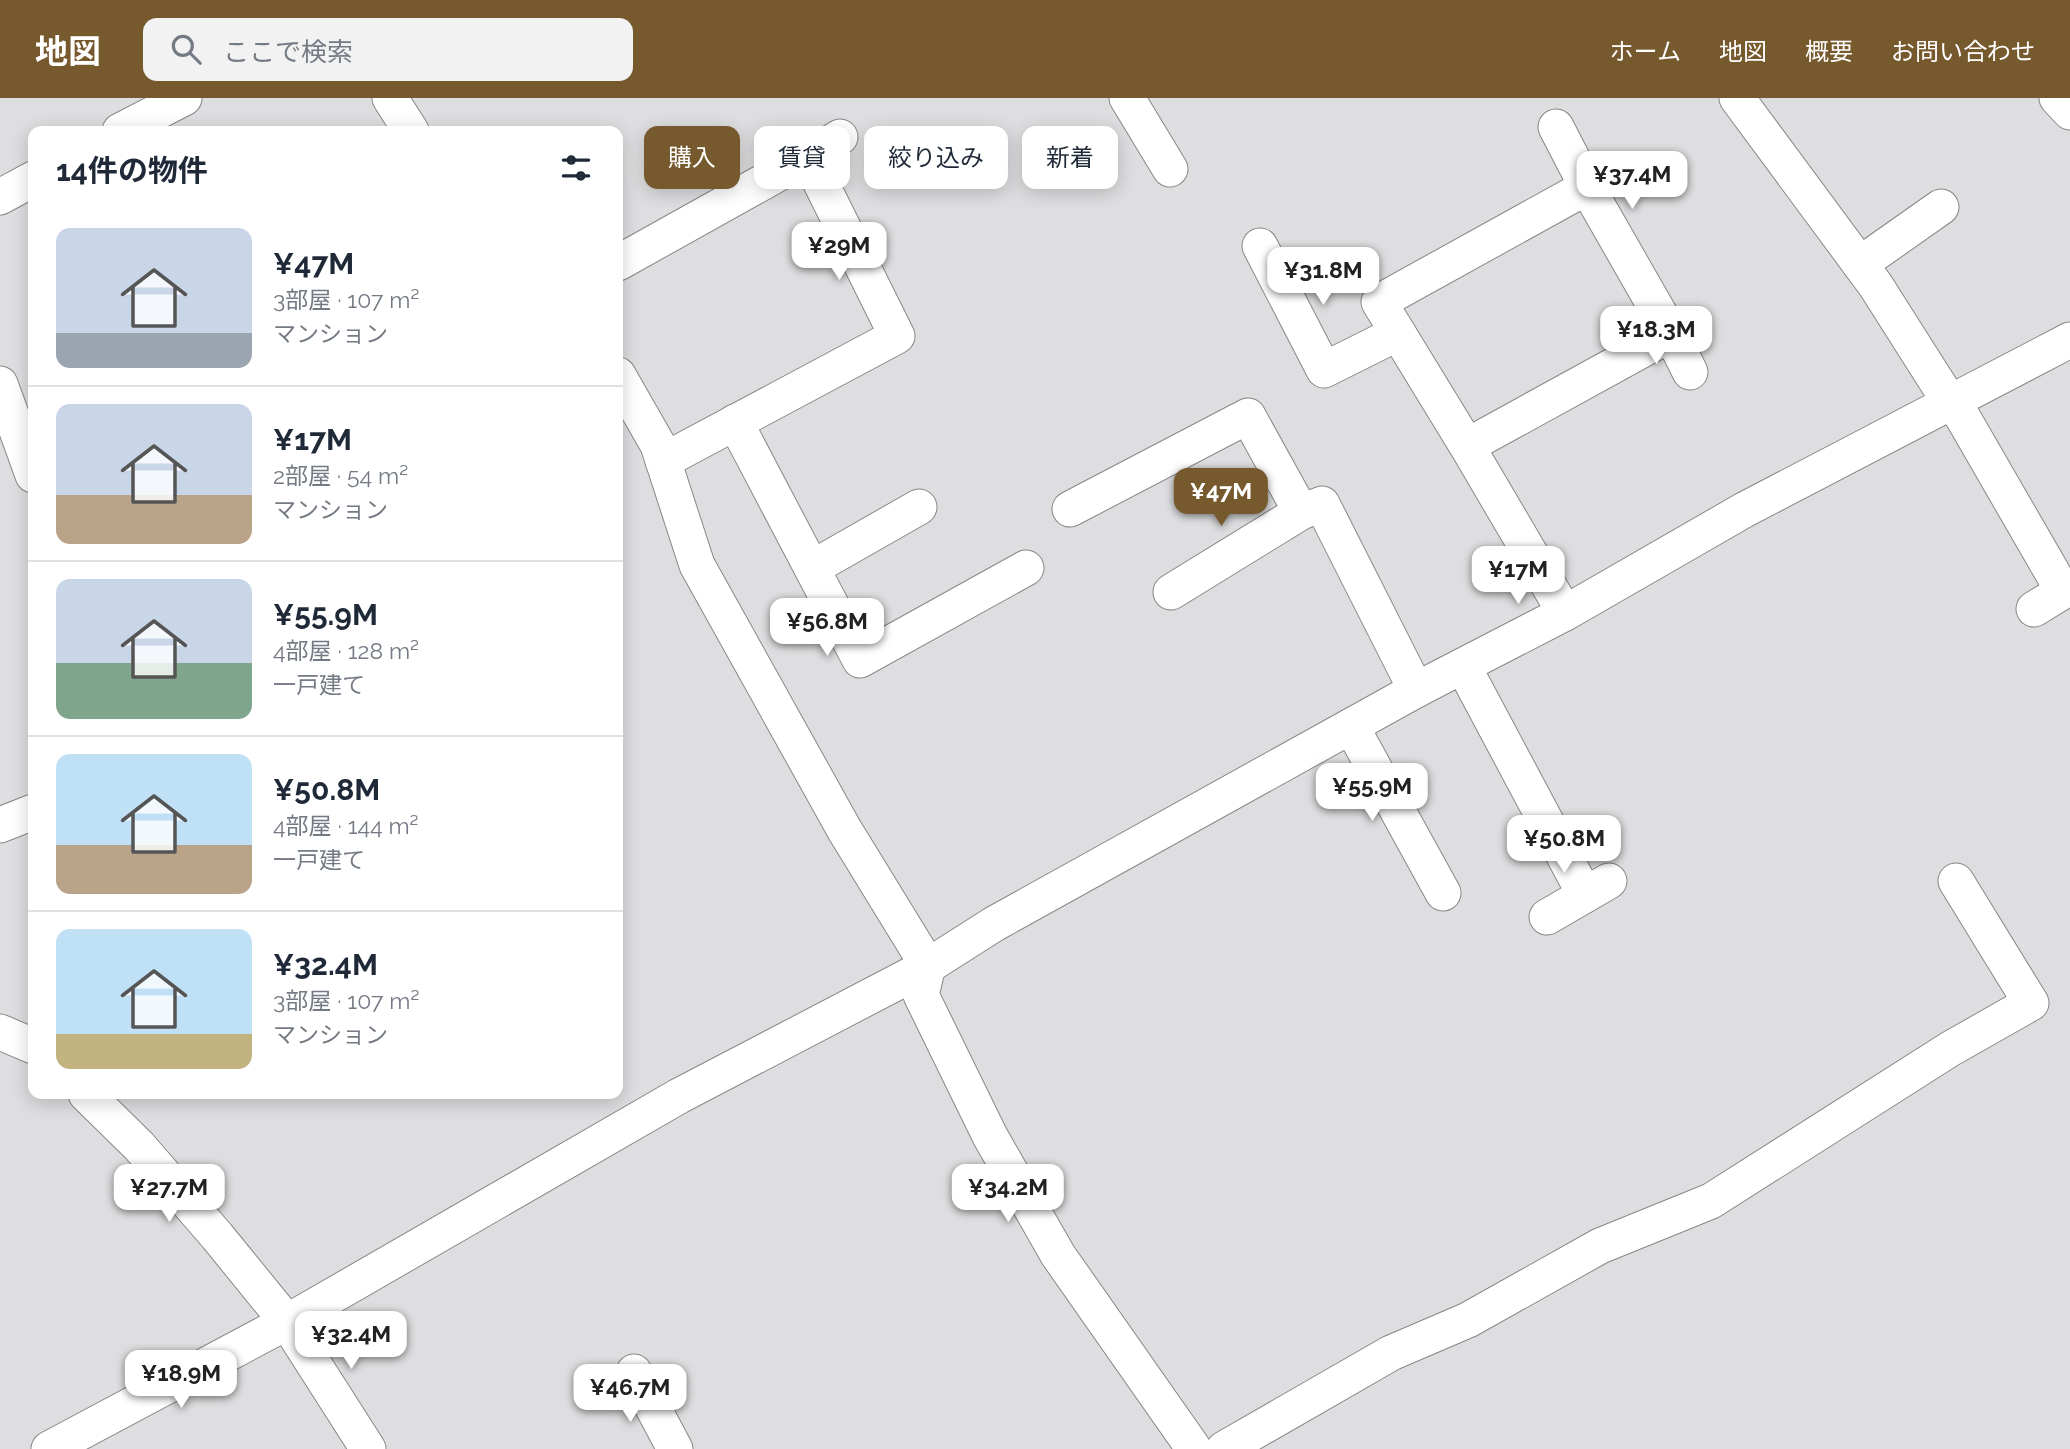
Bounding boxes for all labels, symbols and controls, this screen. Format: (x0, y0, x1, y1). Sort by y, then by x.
search box (143, 18, 633, 81)
icon: search (167, 30, 205, 68)
text: 地図 (35, 32, 101, 71)
text: ここで検索 (223, 37, 353, 67)
text: ホーム (1610, 37, 1681, 66)
text: 地図 (1719, 37, 1767, 66)
text: 概要 (1805, 37, 1853, 66)
text: お問い合わせ (1891, 37, 2035, 66)
chip: 購入 (644, 126, 740, 189)
chip: 賃貸 (754, 126, 850, 189)
chip: 絞り込み (864, 126, 1008, 189)
chip: 新着 (1022, 126, 1118, 189)
icon: filters (557, 149, 595, 187)
pin: ¥37.4M (1575, 152, 1689, 211)
text: 14件の物件 (56, 153, 208, 188)
text: ¥37.4M (1592, 160, 1672, 187)
pin: ¥29M (798, 222, 880, 282)
text: ¥29M (808, 231, 870, 258)
text: ¥47M (273, 246, 354, 281)
pin: ¥31.8M (1266, 248, 1380, 307)
icon: home (112, 256, 196, 340)
text: ¥31.8M (1283, 256, 1363, 283)
text: 3部屋 · 107 m² (273, 286, 419, 313)
pin: ¥18.3M (1599, 306, 1713, 366)
text: ¥18.3M (1616, 315, 1696, 342)
text: マンション (273, 320, 388, 347)
text: ¥17M (273, 422, 352, 457)
icon: home (112, 432, 196, 516)
text: 2部屋 · 54 m² (273, 462, 408, 489)
pin: ¥47M (1180, 468, 1262, 528)
text: ¥47M (1190, 477, 1252, 504)
text: マンション (273, 496, 388, 523)
pin: ¥17M (1477, 546, 1559, 606)
text: ¥17M (1488, 555, 1548, 582)
text: ¥55.9M (273, 597, 378, 632)
pin: ¥56.8M (770, 598, 884, 658)
icon: home (112, 607, 196, 691)
text: ¥56.8M (786, 607, 868, 634)
text: 4部屋 · 128 m² (273, 637, 419, 664)
text: 一戸建て (273, 671, 365, 698)
pin: ¥55.9M (1315, 764, 1429, 823)
text: ¥50.8M (273, 772, 380, 807)
text: ¥55.9M (1332, 772, 1412, 799)
icon: home (112, 782, 196, 866)
text: 4部屋 · 144 m² (273, 812, 419, 839)
pin: ¥50.8M (1507, 816, 1621, 875)
text: ¥50.8M (1523, 824, 1605, 851)
text: 一戸建て (273, 846, 365, 873)
text: ¥32.4M (273, 947, 378, 982)
icon: home (112, 957, 196, 1041)
text: 3部屋 · 107 m² (273, 987, 419, 1014)
text: マンション (273, 1021, 388, 1048)
pin: ¥27.7M (112, 1164, 226, 1224)
pin: ¥34.2M (951, 1164, 1065, 1224)
text: ¥27.7M (130, 1173, 208, 1200)
text: ¥34.2M (968, 1173, 1048, 1200)
pin: ¥32.4M (294, 1312, 408, 1371)
text: ¥32.4M (311, 1320, 391, 1347)
pin: ¥18.9M (124, 1350, 238, 1410)
text: ¥18.9M (141, 1359, 221, 1386)
pin: ¥46.7M (573, 1364, 687, 1424)
text: ¥46.7M (590, 1373, 671, 1400)

